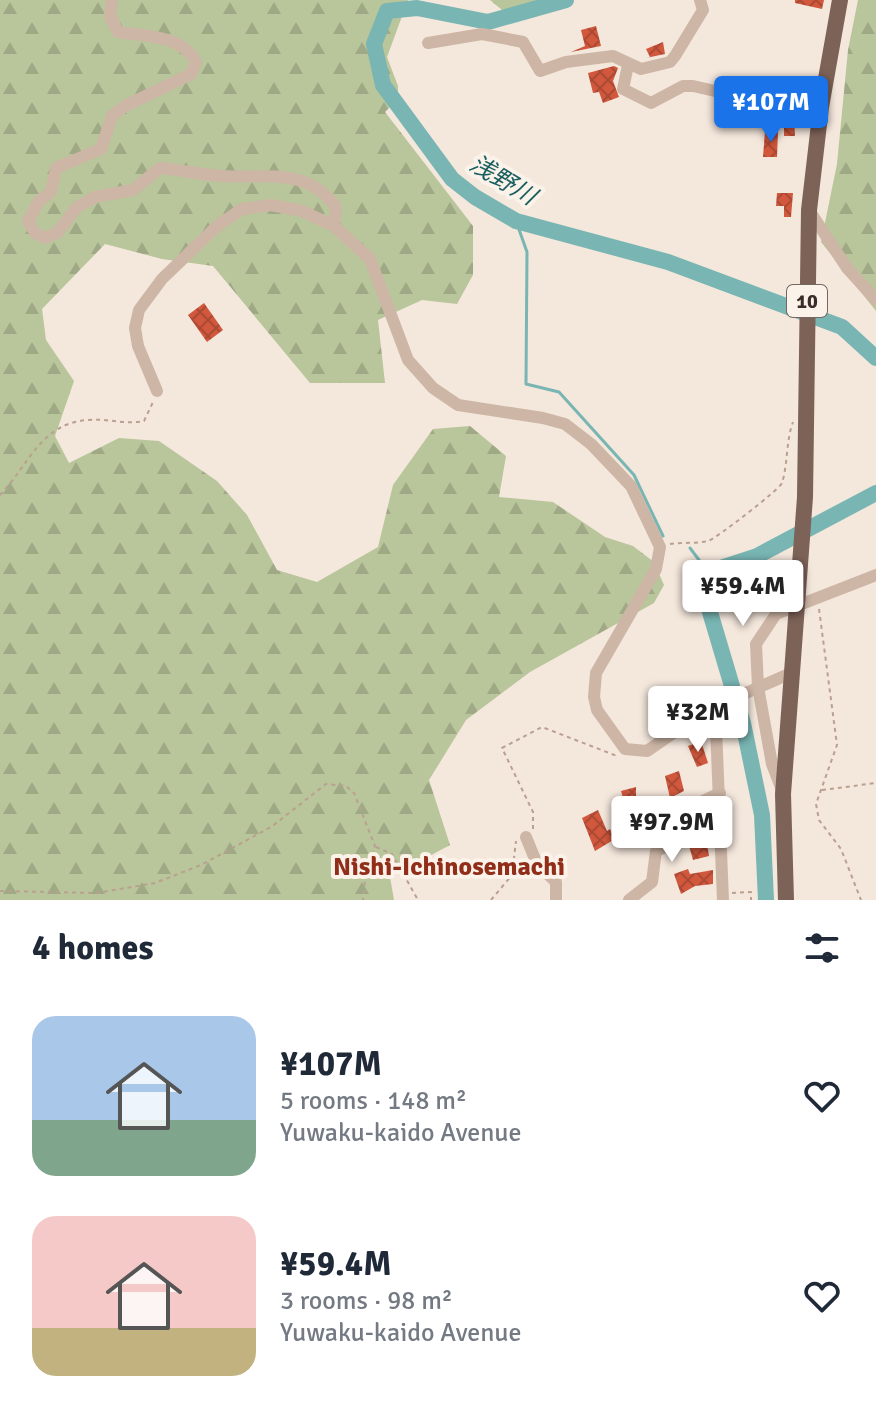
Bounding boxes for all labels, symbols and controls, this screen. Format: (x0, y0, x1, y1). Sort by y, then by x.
pin: ¥107M (715, 76, 827, 144)
text: ¥107M (732, 86, 810, 118)
water label: 浅野川 (464, 149, 544, 213)
road number: 10 (787, 285, 827, 317)
pin: ¥59.4M (678, 560, 808, 628)
text: ¥59.4M (700, 570, 786, 602)
pin: ¥32M (651, 686, 745, 754)
text: ¥32M (666, 696, 730, 728)
pin: ¥97.9M (607, 796, 737, 864)
text: ¥97.9M (629, 806, 715, 838)
district label: Nishi-Ichinosemachi (333, 851, 565, 883)
icon: filters (800, 926, 844, 970)
text: 4 homes (32, 927, 153, 969)
text: ¥107M (280, 1043, 382, 1085)
icon: home (96, 1048, 192, 1144)
icon: heart (800, 1074, 844, 1118)
text: 5 rooms · 148 m² (280, 1085, 467, 1117)
text: Yuwaku-kaido Avenue (280, 1117, 522, 1149)
text: ¥59.4M (280, 1243, 392, 1285)
icon: home (96, 1248, 192, 1344)
icon: heart (800, 1274, 844, 1318)
text: 3 rooms · 98 m² (280, 1285, 453, 1317)
text: Yuwaku-kaido Avenue (280, 1317, 522, 1349)

